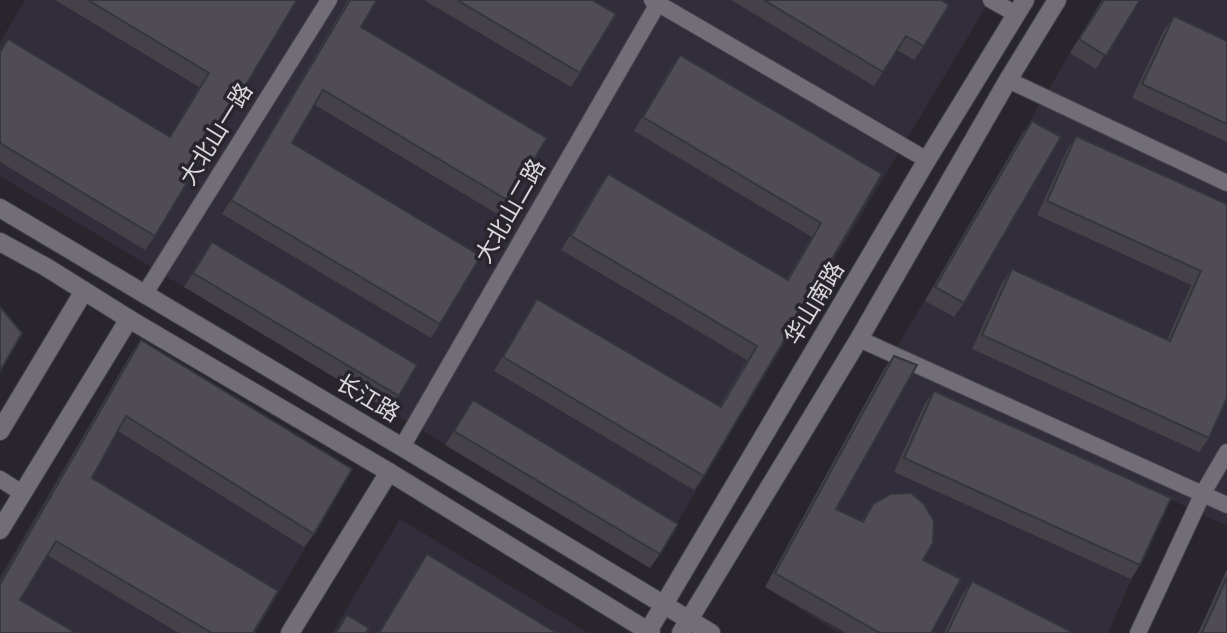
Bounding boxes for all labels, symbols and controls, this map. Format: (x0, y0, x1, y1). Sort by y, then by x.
street label: 大北山一路 (175, 78, 258, 190)
street label: 大北山二路 (470, 155, 551, 268)
street label: 华山南路 (779, 257, 850, 350)
street label: 长江路 (331, 369, 404, 428)

